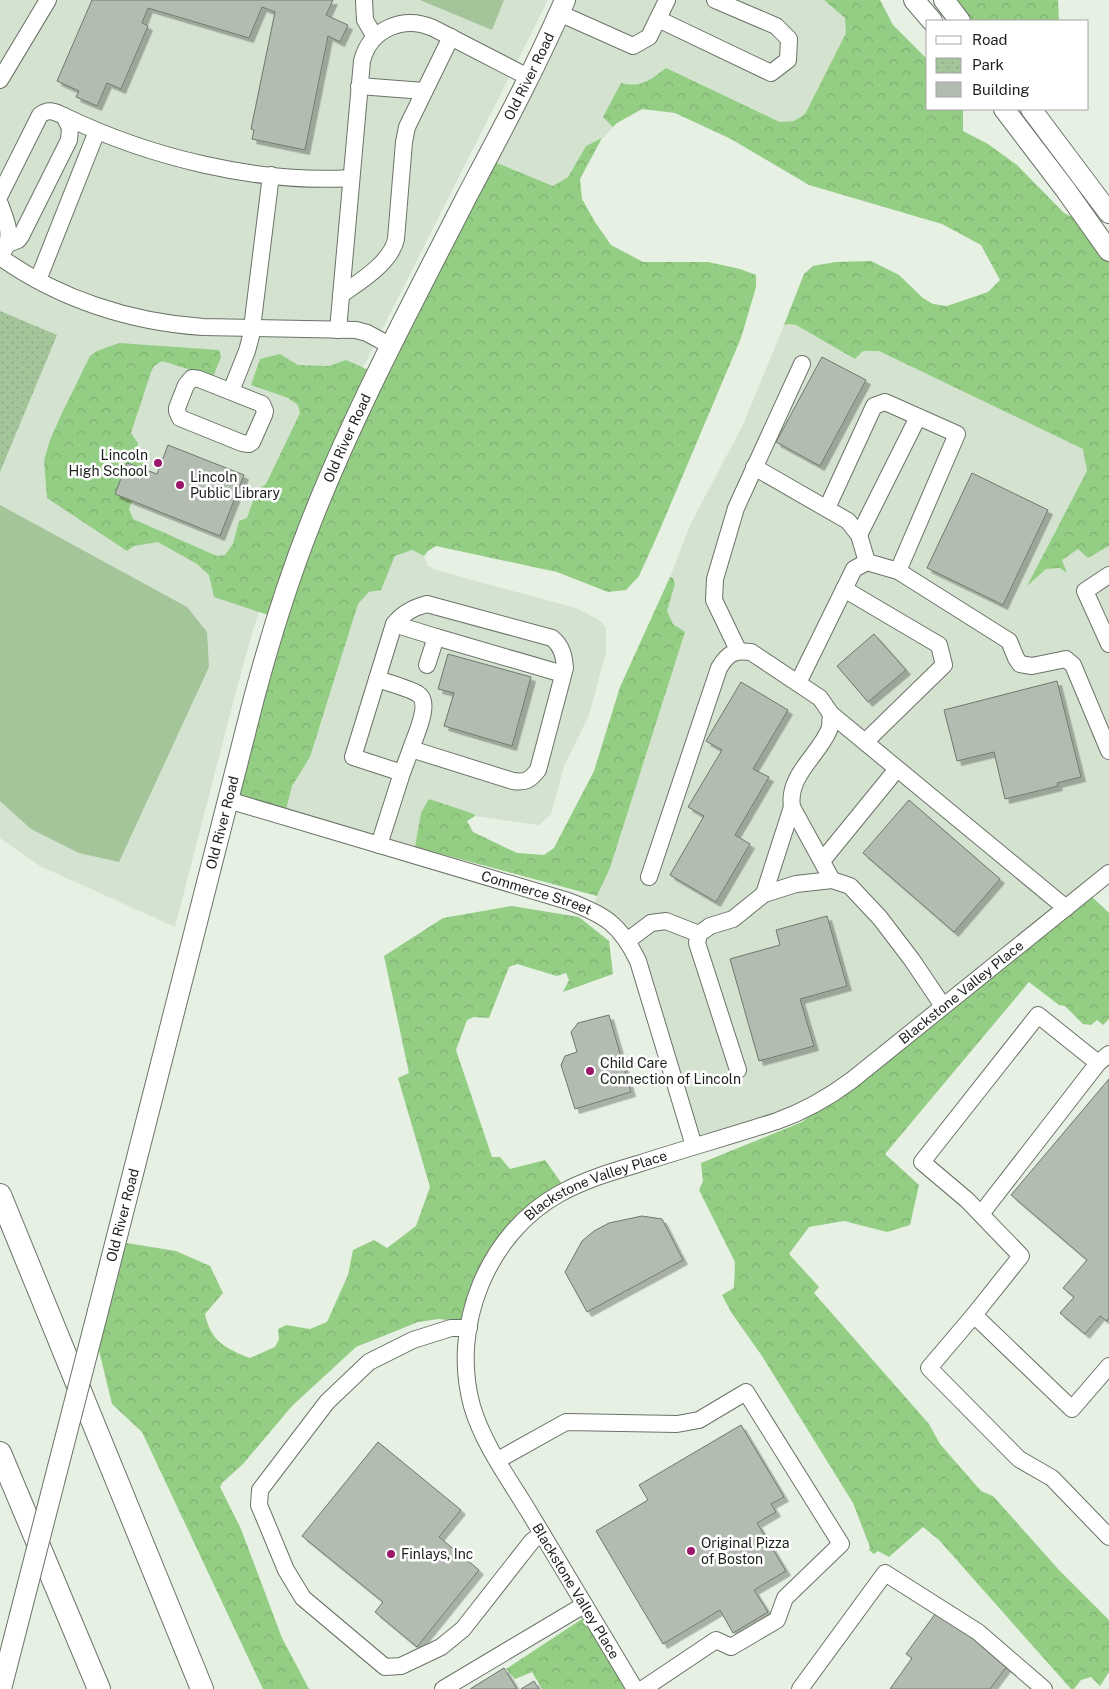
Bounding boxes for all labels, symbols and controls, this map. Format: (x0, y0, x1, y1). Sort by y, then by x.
legend (926, 20, 1089, 110)
street label: Old River Road (500, 30, 557, 123)
text: Road (972, 31, 1008, 48)
text: Park (972, 56, 1004, 73)
text: Building (972, 81, 1030, 98)
street label: Old River Road (320, 391, 374, 485)
place label: Lincoln High School (69, 447, 148, 479)
marker: Lincoln High School (152, 457, 164, 469)
place label: Lincoln Public Library (190, 469, 281, 501)
marker: Lincoln Public Library (174, 479, 186, 491)
street label: Old River Road (203, 774, 242, 871)
street label: Commerce Street (479, 868, 594, 918)
street label: Blackstone Valley Place (896, 937, 1027, 1047)
place label: Child Care Connection of Lincoln (600, 1055, 741, 1087)
marker: Child Care Connection of Lincoln (584, 1065, 596, 1077)
street label: Blackstone Valley Place (521, 1147, 669, 1224)
street label: Old River Road (103, 1167, 142, 1263)
street label: Blackstone Valley Place (529, 1520, 623, 1662)
place label: Original Pizza of Boston (701, 1535, 790, 1567)
marker: Original Pizza of Boston (685, 1545, 697, 1557)
place label: Finlays, Inc (401, 1546, 473, 1562)
marker: Finlays, Inc (385, 1548, 397, 1560)

